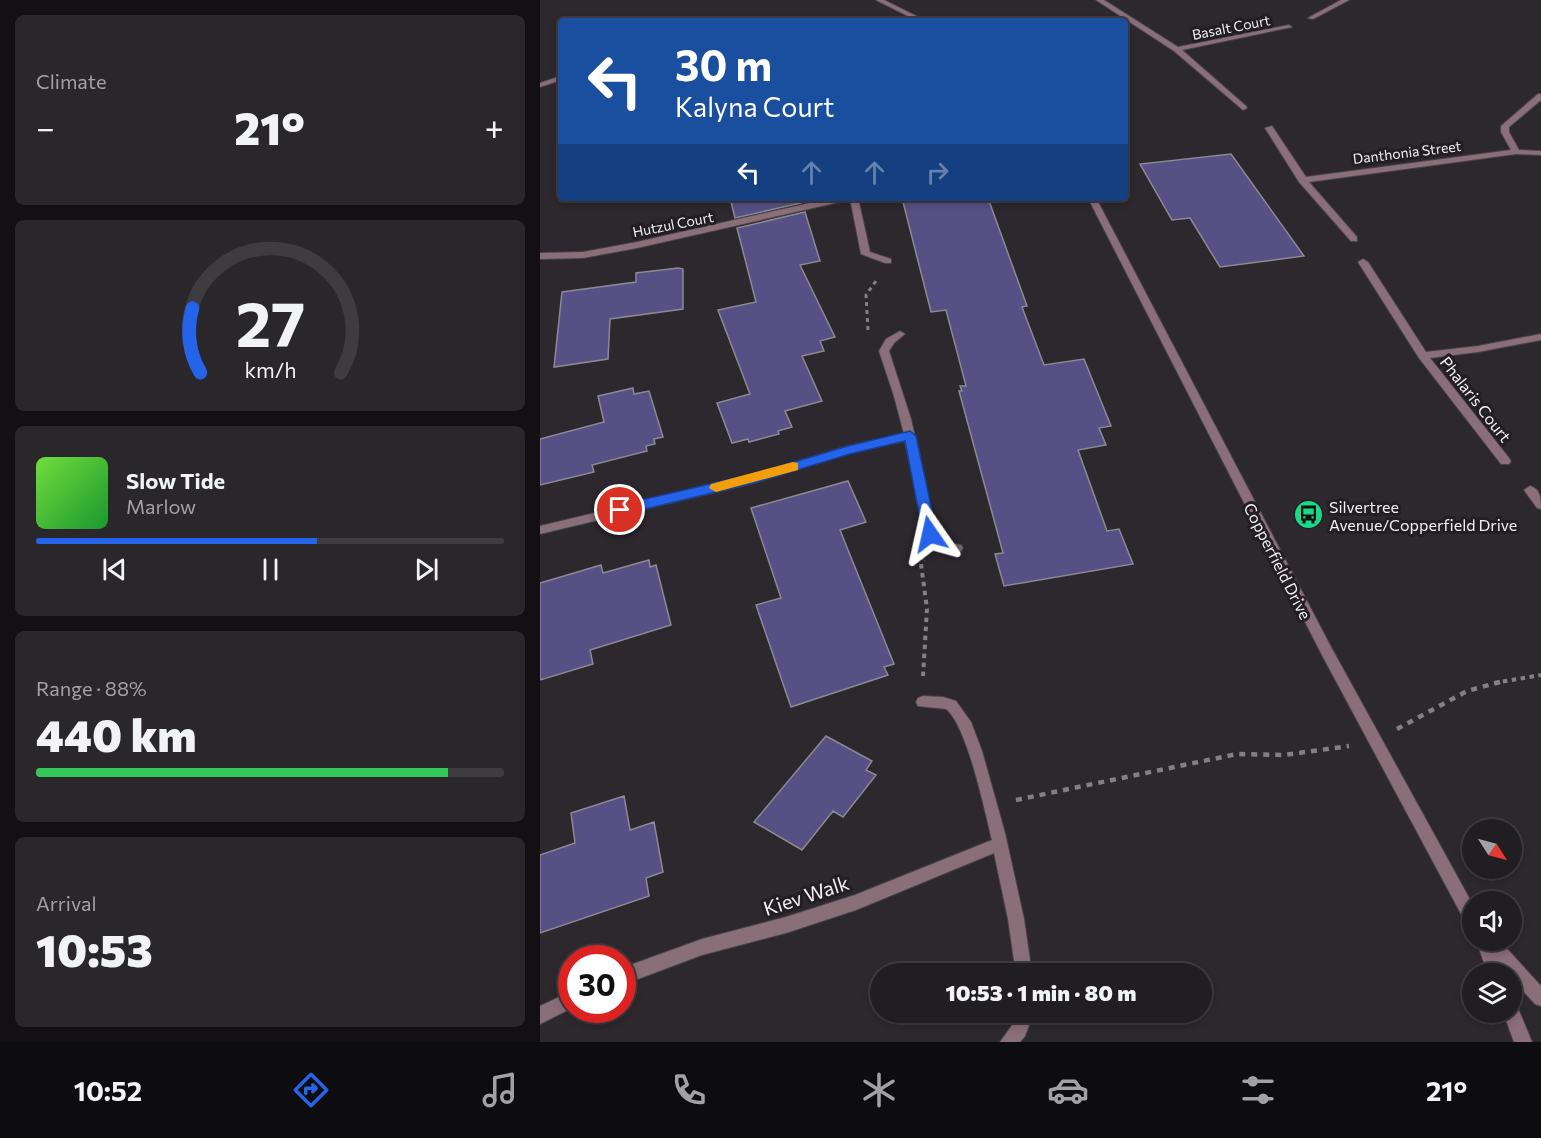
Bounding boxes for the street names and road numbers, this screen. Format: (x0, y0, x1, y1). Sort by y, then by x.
street label: Basalt Court (1191, 11, 1272, 43)
street label: Danthonia Street (1352, 137, 1462, 167)
street label: Hutzul Court (631, 208, 715, 240)
street label: Phalaris Court (1437, 352, 1516, 446)
street label: Copperfield Drive (1240, 500, 1316, 622)
street label: Kiev Walk (760, 870, 852, 920)

